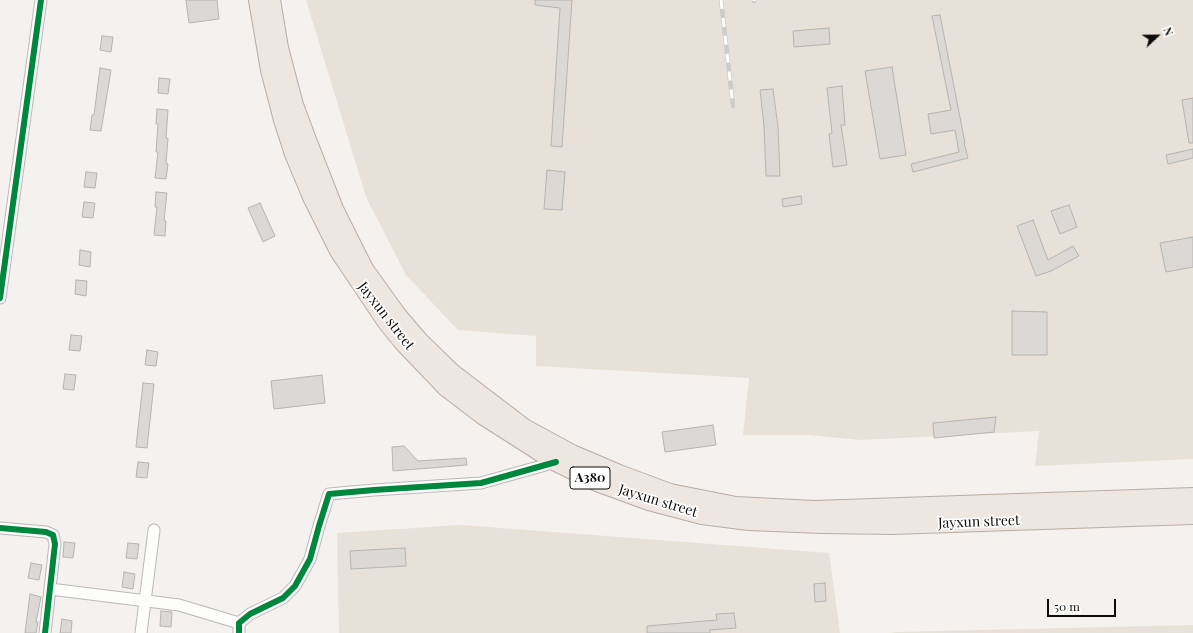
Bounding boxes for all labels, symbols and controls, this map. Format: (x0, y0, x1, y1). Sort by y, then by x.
north arrow (1137, 16, 1177, 56)
text: N (1160, 25, 1177, 38)
street label: Jayxun street (354, 279, 418, 353)
road number: A380 (570, 467, 610, 489)
street label: Jayxun street (616, 481, 700, 521)
street label: Jayxun street (938, 512, 1020, 532)
scale bar (1049, 591, 1118, 617)
text: 50 m (1054, 598, 1080, 614)

